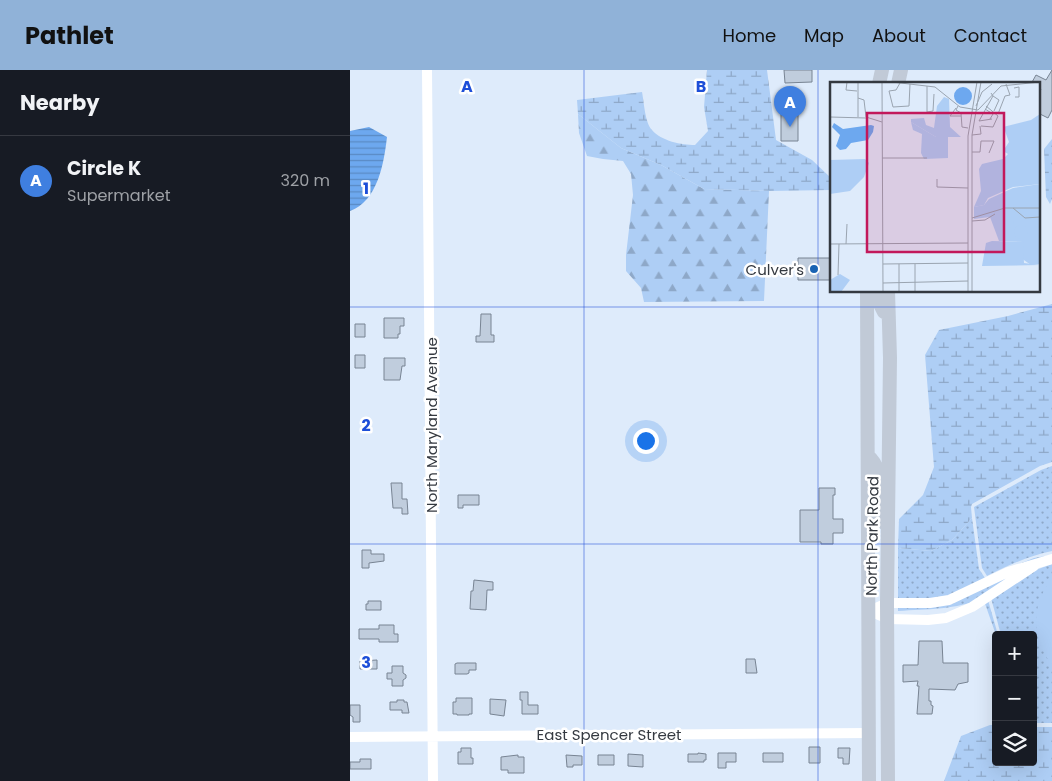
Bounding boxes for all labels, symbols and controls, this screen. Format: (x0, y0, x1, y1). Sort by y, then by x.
text: Pathlet (25, 19, 114, 52)
text: Home (722, 23, 776, 48)
text: Map (804, 23, 844, 48)
text: About (872, 23, 926, 48)
text: Contact (954, 23, 1027, 48)
text: A (461, 75, 473, 98)
text: B (696, 75, 706, 98)
inset map (830, 82, 1040, 292)
pin: A (774, 86, 806, 127)
text: Nearby (20, 88, 100, 117)
text: Circle K (67, 155, 141, 182)
text: A (30, 169, 42, 192)
text: 320 m (281, 169, 330, 192)
text: 1 (363, 177, 369, 200)
text: Supermarket (67, 184, 171, 207)
place label: Culver's (746, 259, 804, 280)
marker: Culver's (808, 263, 820, 275)
street label: North Maryland Avenue (421, 337, 442, 513)
text: 2 (361, 414, 371, 437)
your location (633, 428, 659, 454)
street label: North Park Road (860, 476, 884, 596)
map controls (992, 631, 1037, 766)
button: + (992, 631, 1037, 676)
text: 3 (361, 651, 371, 674)
button: − (992, 676, 1037, 721)
button: layers (992, 721, 1037, 766)
street label: East Spencer Street (537, 724, 681, 745)

